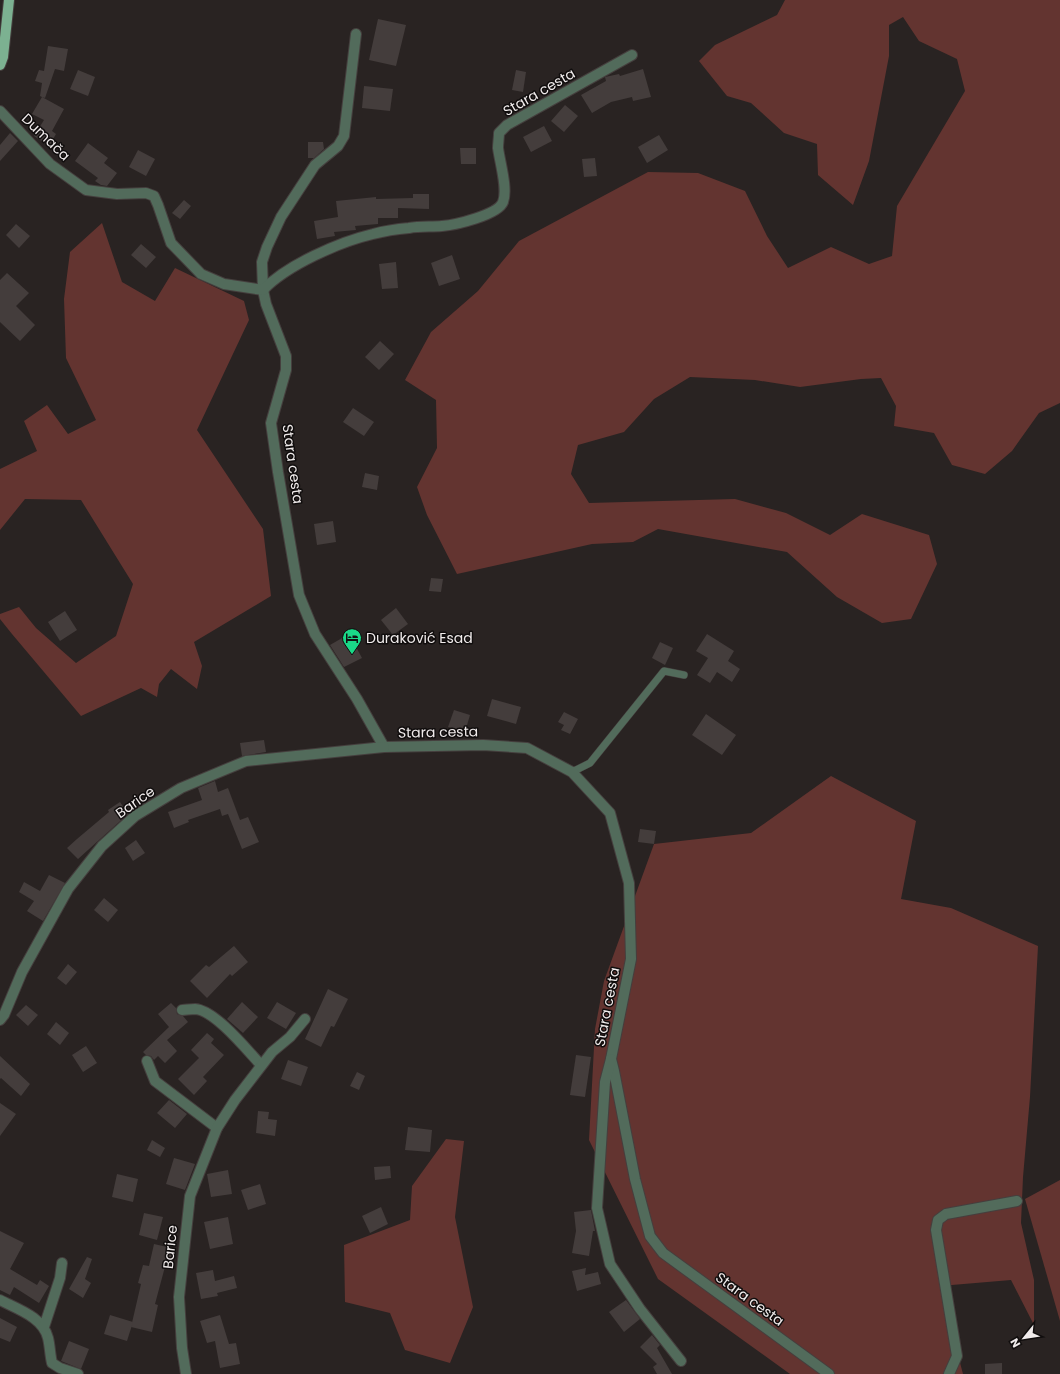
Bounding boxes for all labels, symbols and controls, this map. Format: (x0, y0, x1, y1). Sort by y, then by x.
street label: Stara cesta (499, 63, 579, 121)
street label: Dumača (17, 109, 75, 165)
street label: Stara cesta (278, 423, 308, 505)
hotel icon: Duraković Esad (341, 627, 363, 655)
place label: Duraković Esad (366, 628, 473, 648)
street label: Stara cesta (398, 721, 478, 743)
street label: Barice (111, 781, 159, 823)
street label: Stara cesta (590, 966, 624, 1048)
street label: Barice (158, 1224, 182, 1270)
street label: Stara cesta (712, 1267, 788, 1331)
north arrow (1004, 1318, 1044, 1358)
text: N (1006, 1335, 1024, 1351)

